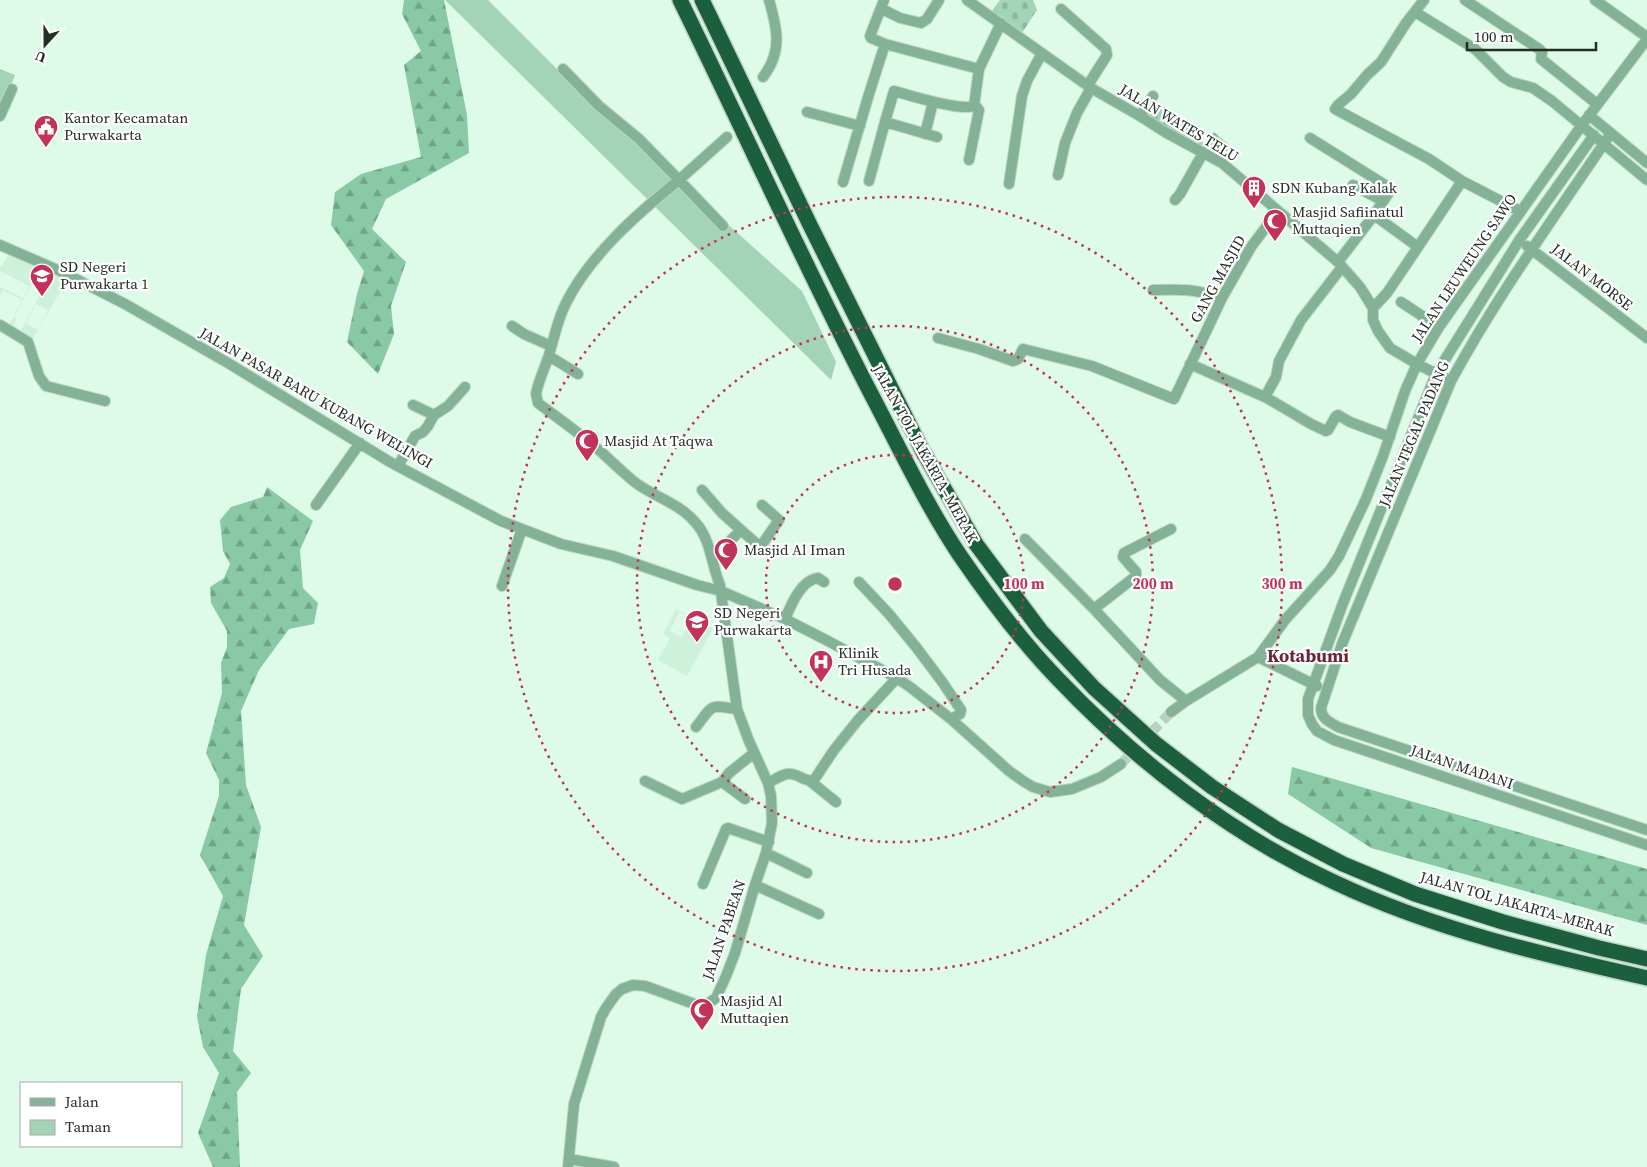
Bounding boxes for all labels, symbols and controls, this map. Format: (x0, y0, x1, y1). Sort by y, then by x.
north arrow (20, 20, 70, 70)
scale bar (1467, 20, 1596, 52)
text: 100 m (1474, 26, 1514, 47)
text: U (32, 46, 49, 68)
street label: JALAN WATES TELU (1115, 78, 1243, 167)
place label: Kantor Kecamatan Purwakarta (64, 107, 188, 145)
public building icon: Kantor Kecamatan Purwakarta (33, 114, 59, 148)
building icon: SDN Kubang Kalak (1241, 175, 1267, 209)
place label: SDN Kubang Kalak (1272, 177, 1398, 198)
street label: JALAN LEUWEUNG SAWO (1405, 189, 1521, 347)
place label: Masjid Safiinatul Muttaqien (1292, 201, 1404, 239)
mosque icon: Masjid Safiinatul Muttaqien (1262, 208, 1288, 242)
street label: GANG MASJID (1185, 231, 1250, 326)
street label: JALAN MORSE (1547, 238, 1637, 315)
place label: SD Negeri Purwakarta 1 (60, 256, 149, 294)
school or university icon: SD Negeri Purwakarta 1 (29, 263, 55, 297)
street label: JALAN PASAR BARU KUBANG WELINGI (195, 321, 437, 473)
street label: JALAN TEGAL PADANG (1373, 358, 1454, 511)
street label: JALAN TOL JAKARTA–MERAK (867, 360, 983, 547)
mosque icon: Masjid At Taqwa (574, 428, 600, 462)
place label: Masjid At Taqwa (604, 430, 713, 451)
mosque icon: Masjid Al Iman (713, 537, 739, 571)
place label: Masjid Al Iman (744, 539, 846, 560)
text: 100 m (1003, 573, 1045, 594)
text: 200 m (1132, 573, 1174, 594)
text: 300 m (1261, 573, 1303, 594)
centre of rings (886, 575, 904, 593)
place label: SD Negeri Purwakarta (714, 602, 792, 640)
school or university icon: SD Negeri Purwakarta (684, 609, 710, 643)
place label: Klinik Tri Husada (838, 642, 912, 680)
district label: Kotabumi (1267, 643, 1349, 668)
hospital icon: Klinik Tri Husada (808, 649, 834, 683)
street label: JALAN MADANI (1407, 739, 1516, 794)
street label: JALAN TOL JAKARTA–MERAK (1417, 865, 1617, 941)
street label: JALAN PABEAN (696, 877, 751, 984)
place label: Masjid Al Muttaqien (720, 990, 789, 1028)
mosque icon: Masjid Al Muttaqien (689, 997, 715, 1031)
legend (20, 1082, 182, 1147)
text: Jalan (64, 1091, 99, 1112)
text: Taman (65, 1116, 111, 1137)

